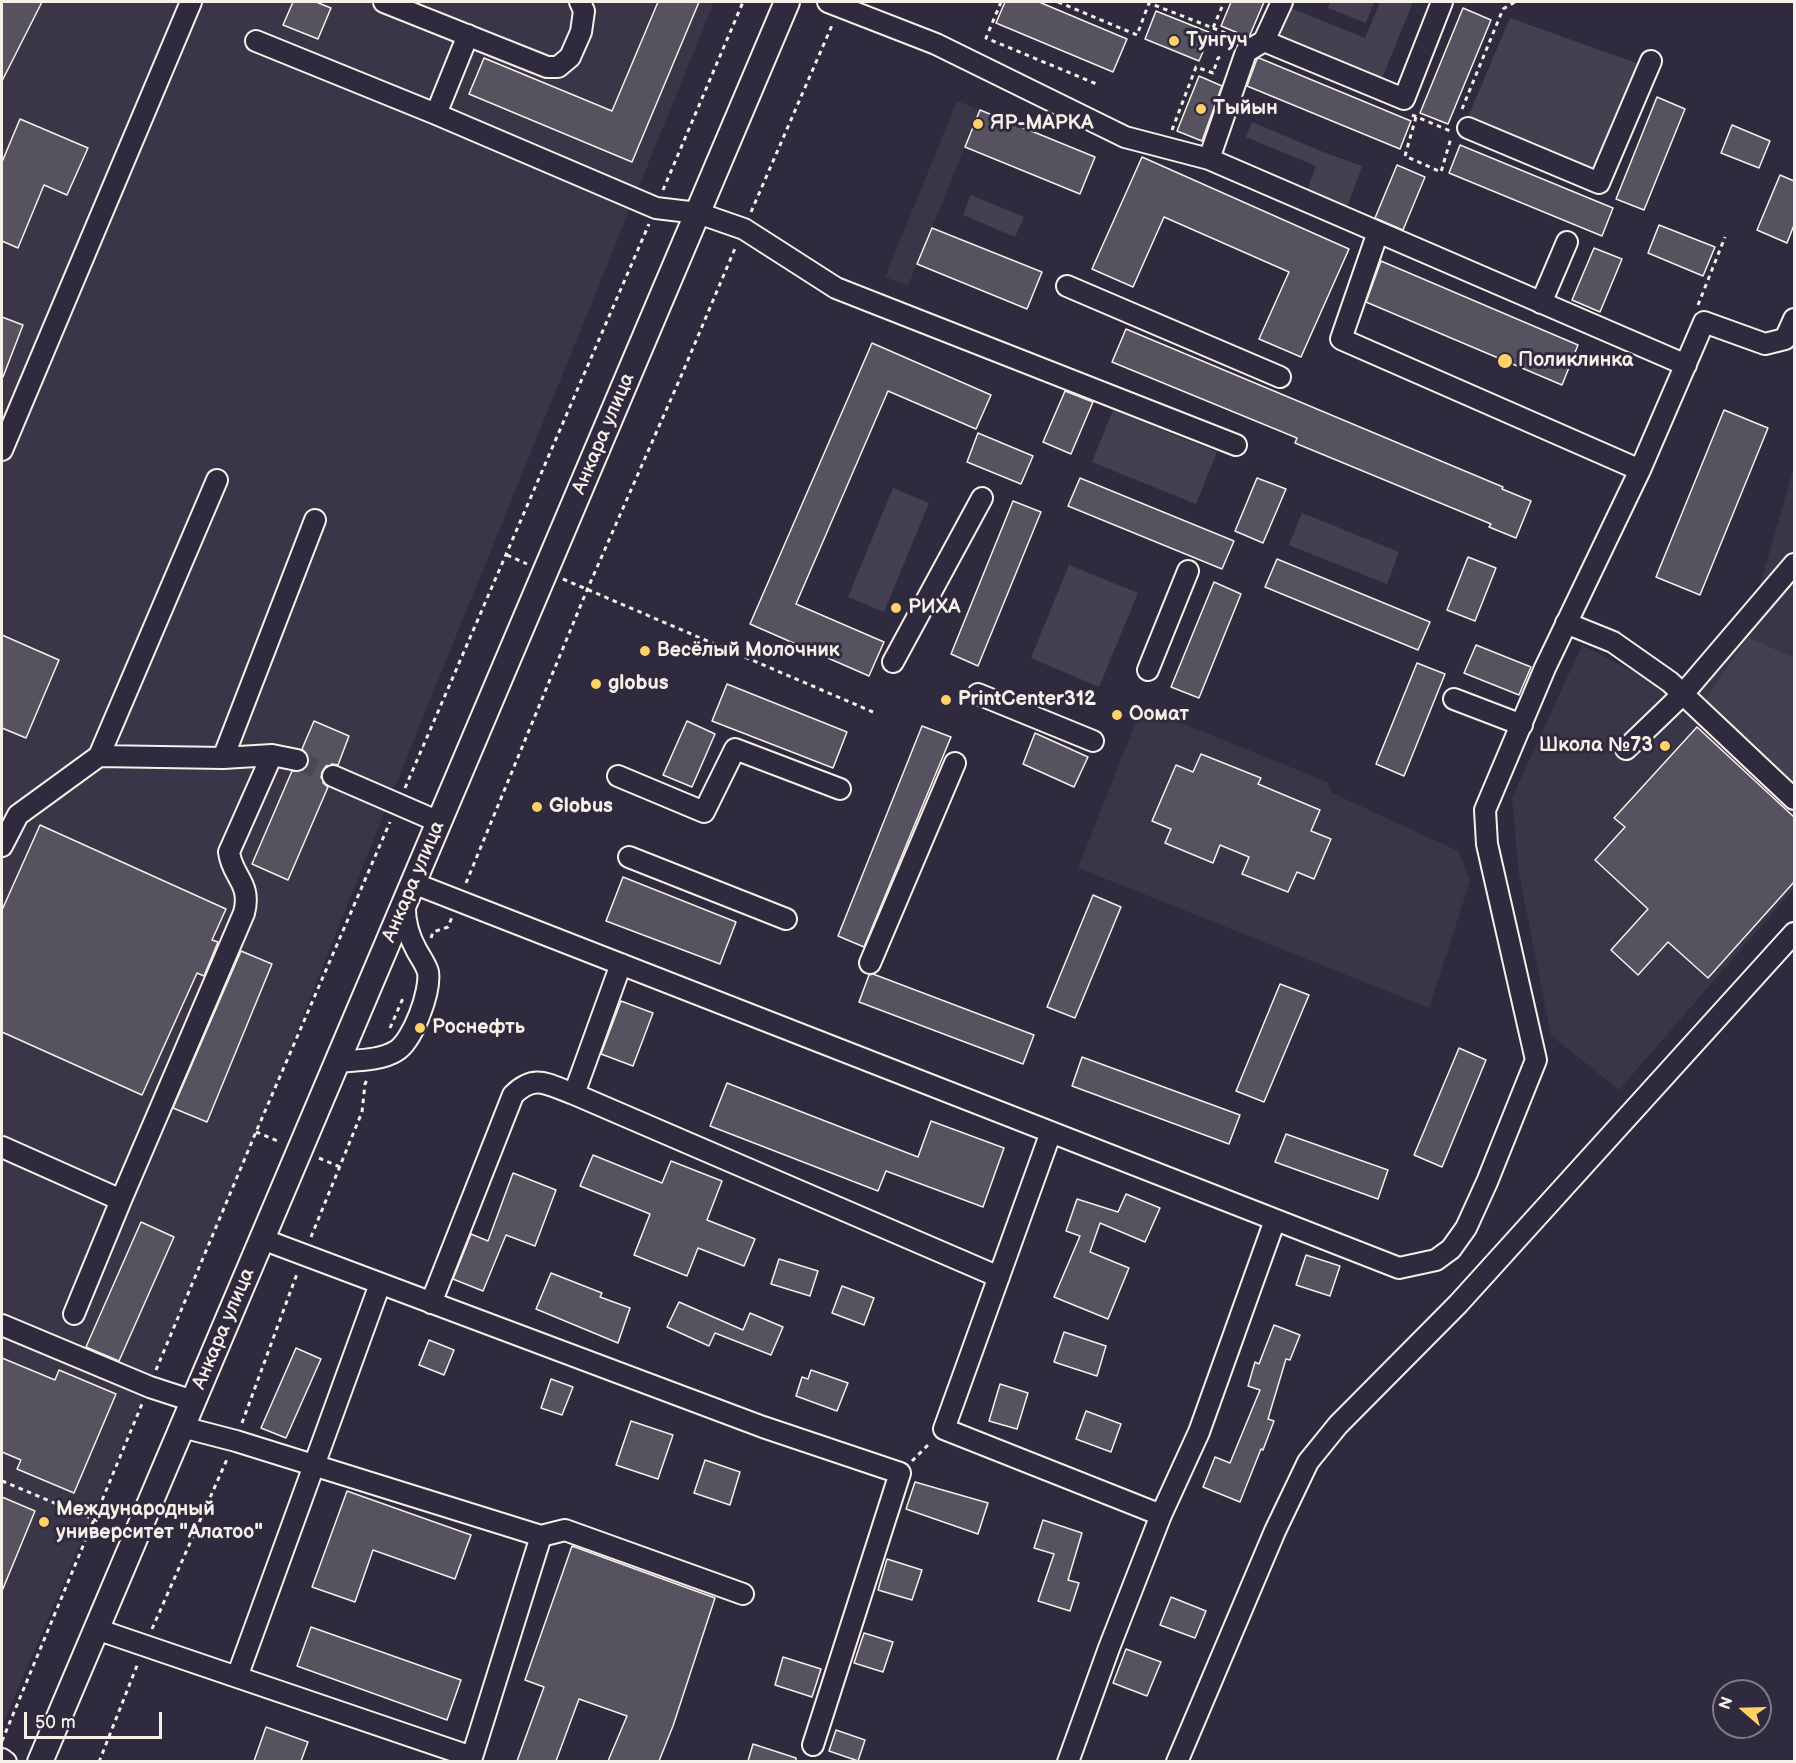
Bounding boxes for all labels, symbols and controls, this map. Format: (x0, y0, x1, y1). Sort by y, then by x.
place label: Тунгуч (1186, 29, 1248, 53)
marker: Тунгуч (1167, 34, 1181, 48)
place label: Тыйын (1213, 97, 1278, 121)
marker: Тыйын (1194, 102, 1208, 116)
place label: ЯР-МАРКА (990, 112, 1093, 136)
marker: ЯР-МАРКА (971, 117, 985, 131)
place label: Поликлинка (1518, 349, 1633, 373)
marker: Поликлинка (1496, 352, 1514, 370)
street label: Анкара улица (568, 370, 640, 498)
place label: РИХА (908, 596, 960, 620)
marker: РИХА (889, 601, 903, 615)
place label: Весёлый Молочник (657, 639, 840, 663)
marker: Весёлый Молочник (638, 644, 652, 658)
place label: globus (608, 672, 669, 696)
marker: globus (589, 677, 603, 691)
place label: PrintCenter312 (958, 688, 1096, 712)
marker: PrintCenter312 (939, 693, 953, 707)
place label: Оомат (1129, 703, 1189, 727)
marker: Оомат (1110, 708, 1124, 722)
place label: Школа №73 (1539, 734, 1653, 758)
marker: Школа №73 (1658, 739, 1672, 753)
place label: Globus (549, 795, 613, 819)
marker: Globus (530, 800, 544, 814)
street label: Анкара улица (378, 818, 450, 946)
place label: Роснефть (432, 1016, 525, 1040)
marker: Роснефть (413, 1021, 427, 1035)
street label: Анкара улица (188, 1265, 260, 1393)
place label: Международный университет "Алатоо" (56, 1498, 263, 1545)
marker: Международный университет "Алатоо" (37, 1515, 51, 1529)
north arrow (1712, 1679, 1772, 1739)
text: N (1716, 1694, 1737, 1712)
scale bar (27, 1700, 165, 1738)
text: 50 m (35, 1712, 76, 1733)

